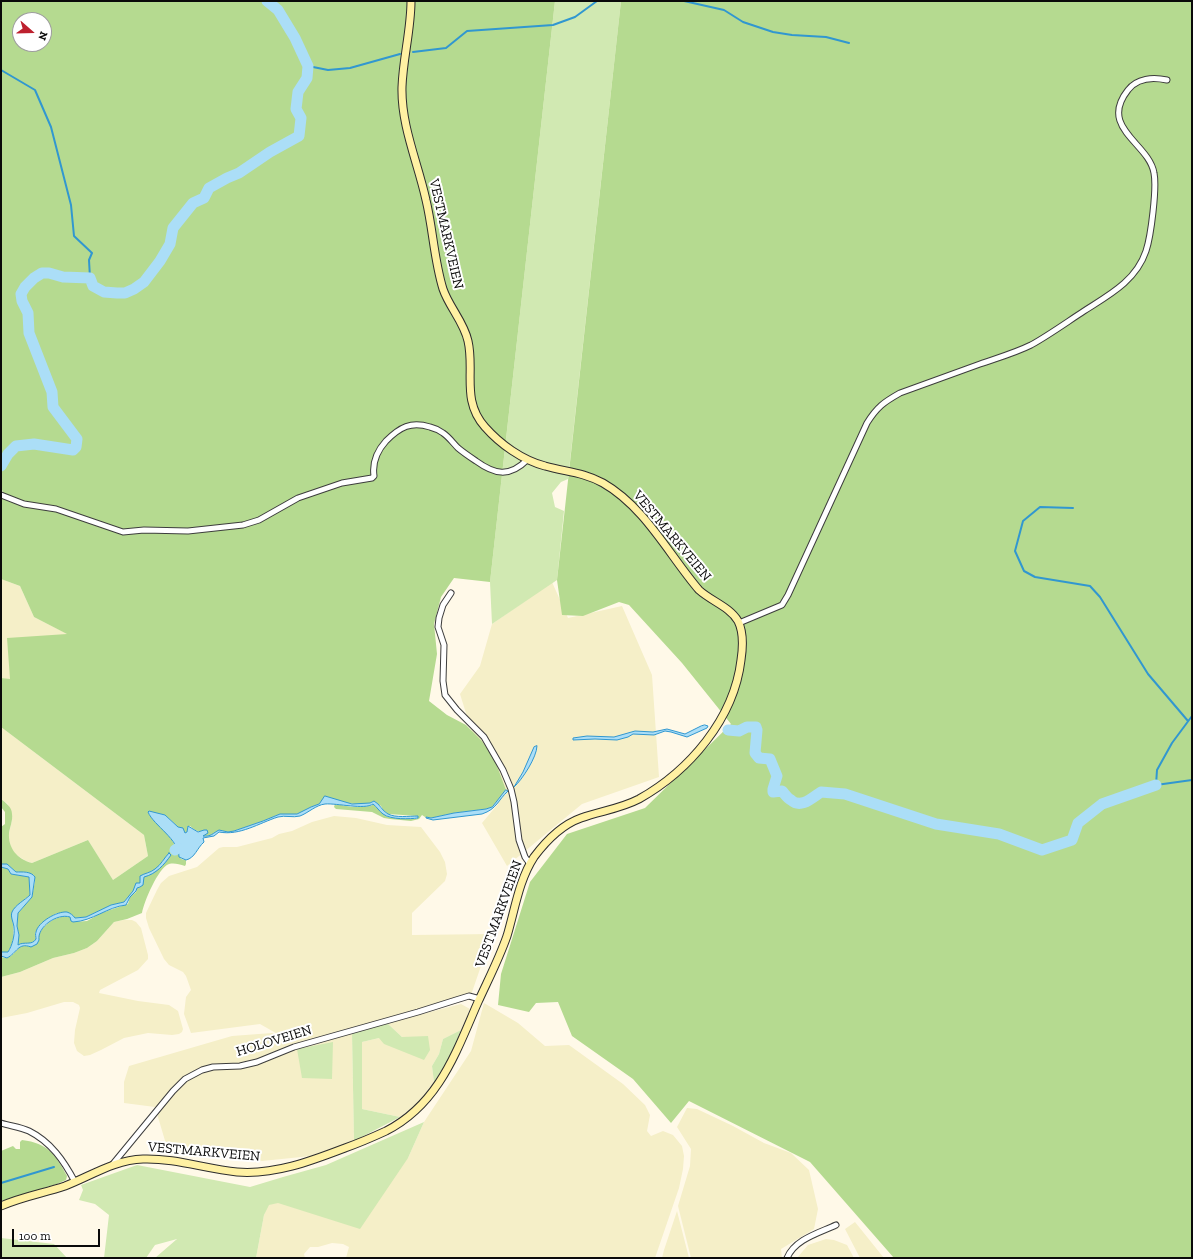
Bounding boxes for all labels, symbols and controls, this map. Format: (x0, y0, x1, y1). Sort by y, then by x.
north arrow (12, 12, 52, 52)
text: N (35, 30, 50, 42)
street label: VESTMARKVEIEN (425, 177, 467, 291)
street label: VESTMARKVEIEN (629, 487, 715, 585)
street label: VESTMARKVEIEN (472, 858, 526, 970)
street label: HOLOVEIEN (234, 1022, 314, 1060)
street label: VESTMARKVEIEN (147, 1139, 261, 1165)
scale bar (14, 1221, 102, 1247)
text: 100 m (19, 1229, 51, 1243)

